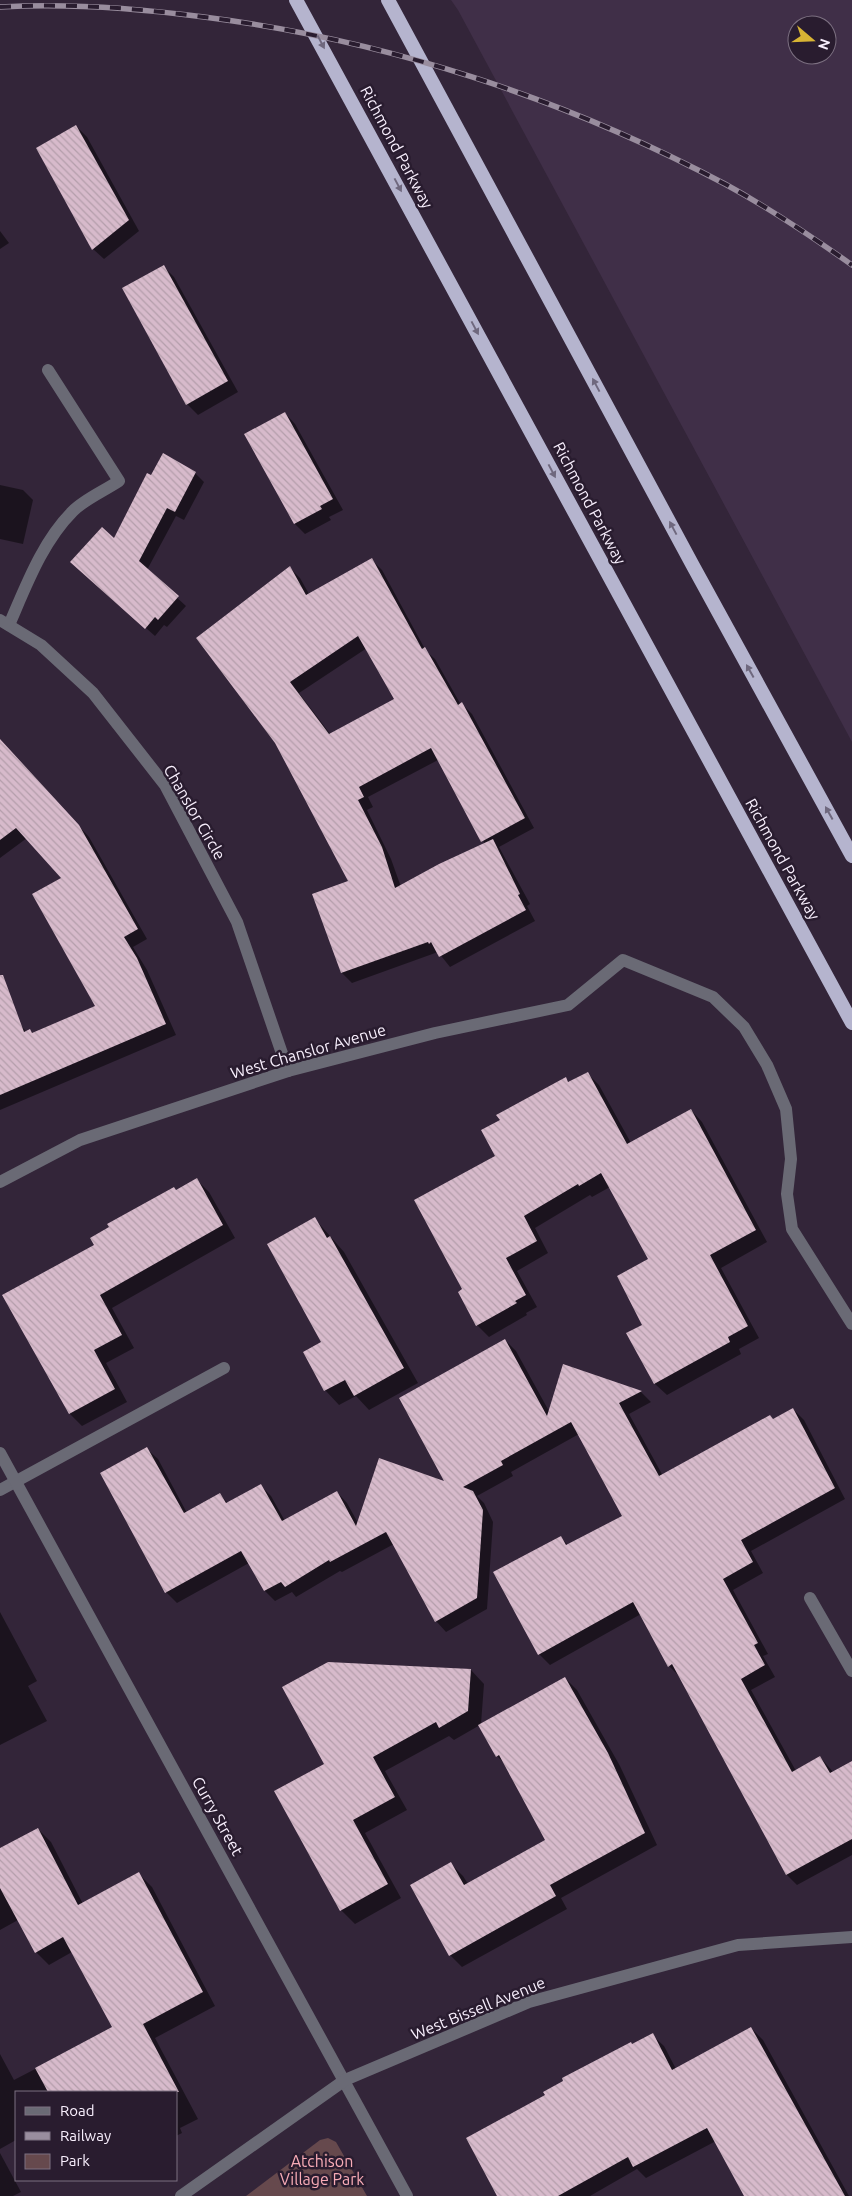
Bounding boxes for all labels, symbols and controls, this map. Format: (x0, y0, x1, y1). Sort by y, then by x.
north arrow (787, 15, 837, 65)
one-way arrow (317, 35, 325, 49)
text: N (815, 37, 834, 52)
street label: Richmond Parkway (357, 83, 437, 211)
one-way arrow (394, 178, 402, 192)
one-way arrow (471, 321, 479, 335)
one-way arrow (592, 378, 600, 392)
street label: Richmond Parkway (550, 439, 630, 567)
one-way arrow (548, 464, 556, 478)
one-way arrow (669, 521, 677, 535)
one-way arrow (746, 664, 755, 677)
street label: Chanslor Circle (161, 761, 229, 863)
street label: Richmond Parkway (742, 795, 824, 923)
one-way arrow (824, 807, 833, 820)
street label: West Chanslor Avenue (228, 1020, 388, 1082)
street label: Curry Street (189, 1773, 247, 1859)
street label: West Bissell Avenue (408, 1973, 548, 2043)
legend (15, 2091, 178, 2181)
text: Road (60, 2102, 95, 2119)
text: Railway (60, 2127, 111, 2144)
text: Park (60, 2152, 90, 2169)
park label: Atchison Village Park (280, 2152, 364, 2188)

